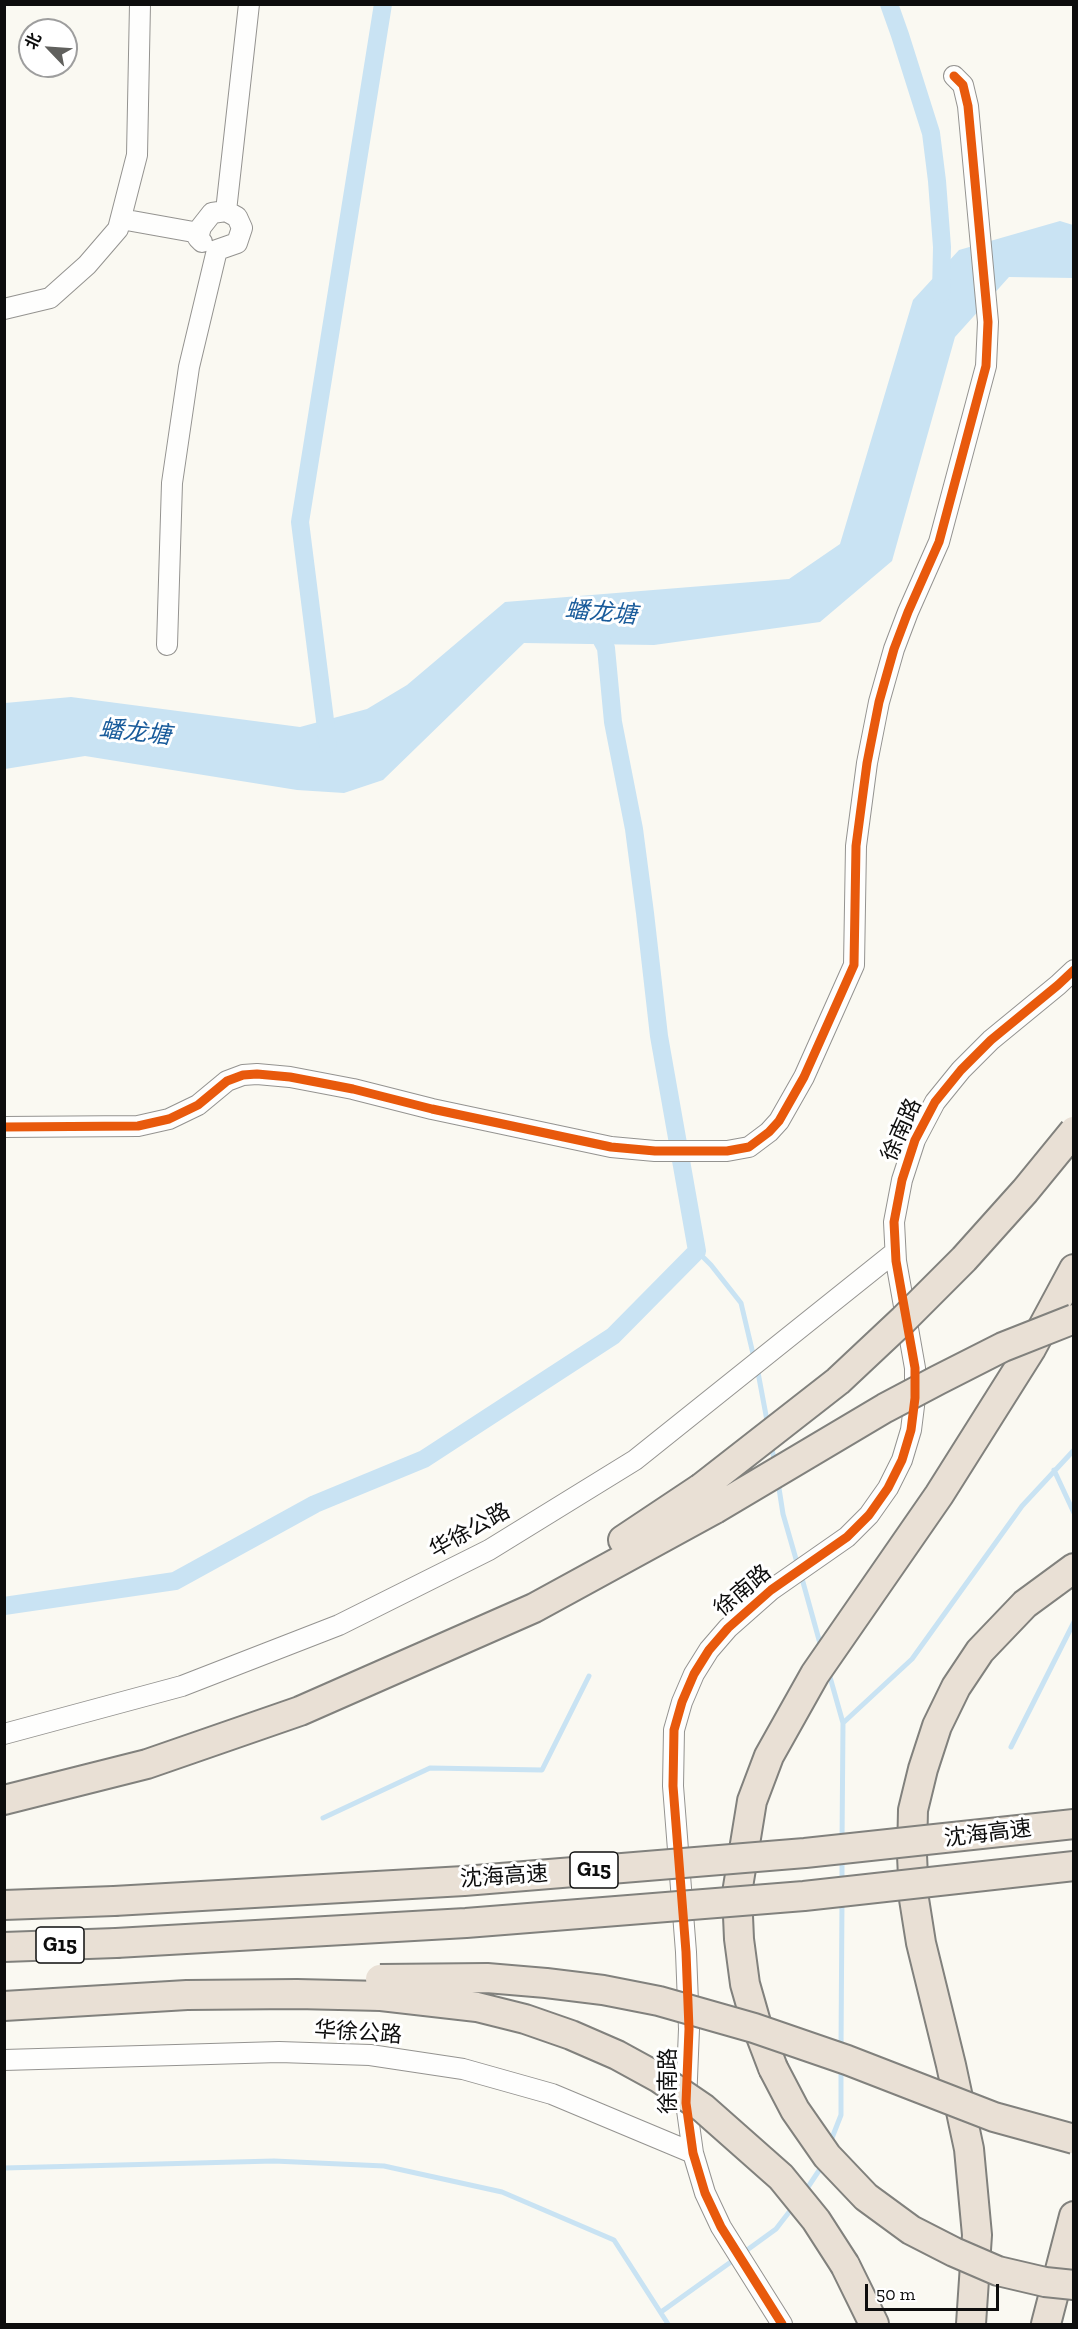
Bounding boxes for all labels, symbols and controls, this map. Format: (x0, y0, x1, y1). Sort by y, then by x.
north arrow (18, 18, 78, 78)
text: 北 (21, 30, 45, 52)
water label: 蟠龙塘 (564, 596, 638, 630)
water label: 蟠龙塘 (98, 715, 172, 751)
street label: 徐南路 (877, 1094, 927, 1166)
street label: 华徐公路 (425, 1498, 515, 1564)
street label: 徐南路 (709, 1560, 777, 1622)
street label: 沈海高速 (943, 1816, 1033, 1852)
road number: G15 (570, 1852, 618, 1888)
street label: 沈海高速 (459, 1861, 549, 1893)
road number: G15 (36, 1927, 84, 1963)
street label: 华徐公路 (313, 2017, 403, 2049)
street label: 徐南路 (656, 2048, 682, 2114)
scale bar (868, 2272, 1002, 2310)
text: 50 m (876, 2283, 915, 2305)

